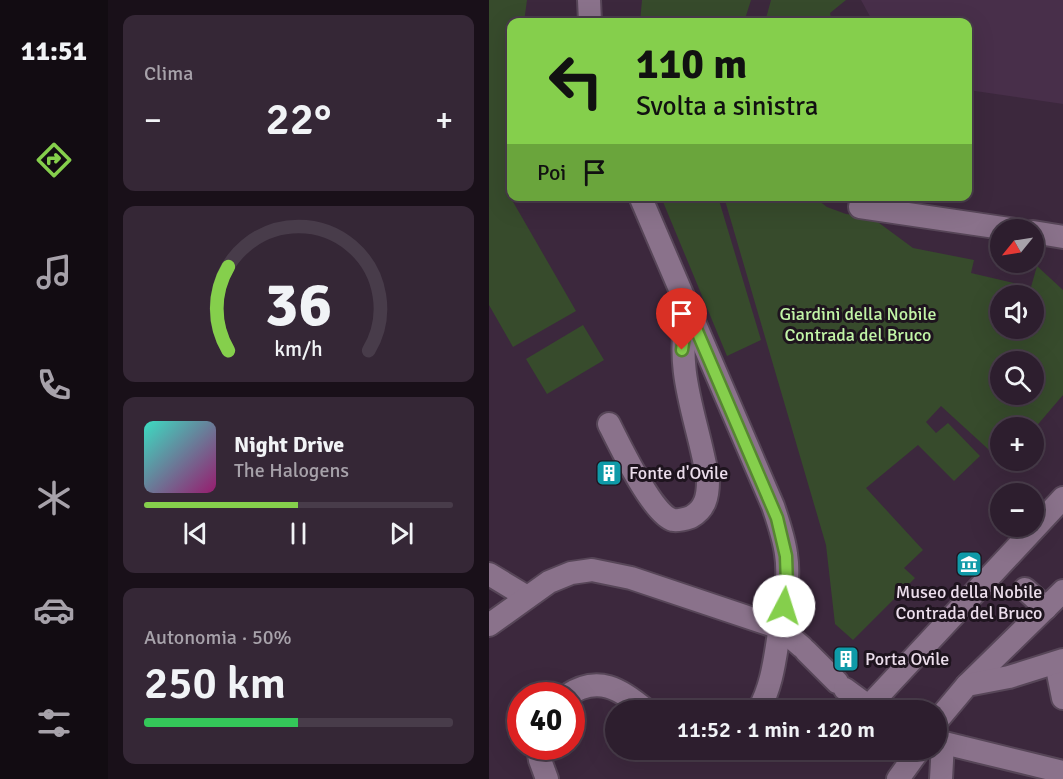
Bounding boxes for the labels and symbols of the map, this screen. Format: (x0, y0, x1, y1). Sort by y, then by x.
north arrow (990, 219, 1044, 273)
pin (656, 288, 707, 350)
park label: Giardini della Nobile Contrada del Bruco (779, 303, 937, 346)
building icon: Fonte d'Ovile (594, 458, 624, 488)
place label: Fonte d'Ovile (629, 462, 728, 484)
museum icon: Museo della Nobile Contrada del Bruco (954, 549, 984, 579)
position arrow (752, 574, 816, 638)
place label: Museo della Nobile Contrada del Bruco (896, 581, 1042, 624)
building icon: Porta Ovile (831, 644, 861, 674)
place label: Porta Ovile (865, 648, 949, 670)
speed limit sign: 40 (507, 682, 585, 760)

